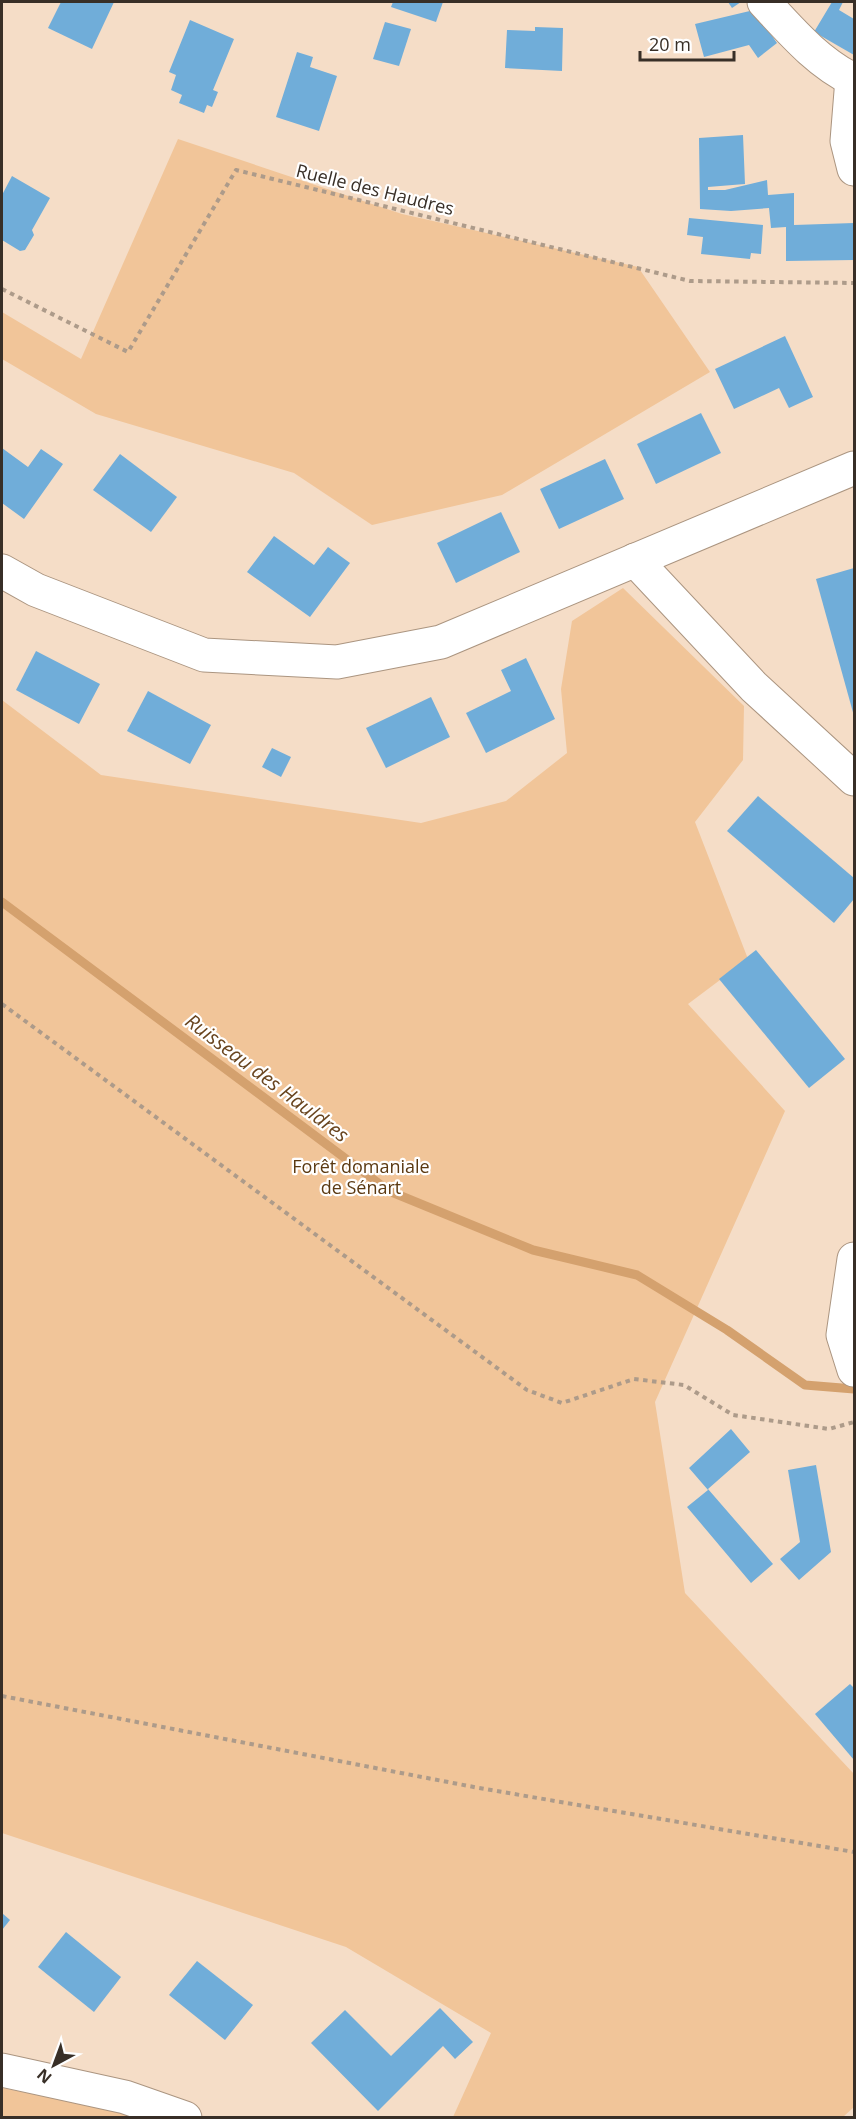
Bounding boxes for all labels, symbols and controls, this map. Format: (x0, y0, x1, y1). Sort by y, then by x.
scale bar (640, 24, 734, 62)
text: 20 m (649, 32, 691, 56)
street label: Ruelle des Haudres (294, 158, 457, 220)
water label: Ruisseau des Hauldres (180, 1007, 355, 1148)
park label: Forêt domaniale de Sénart (292, 1154, 430, 1199)
north arrow (24, 2035, 84, 2095)
text: N (32, 2064, 56, 2089)

